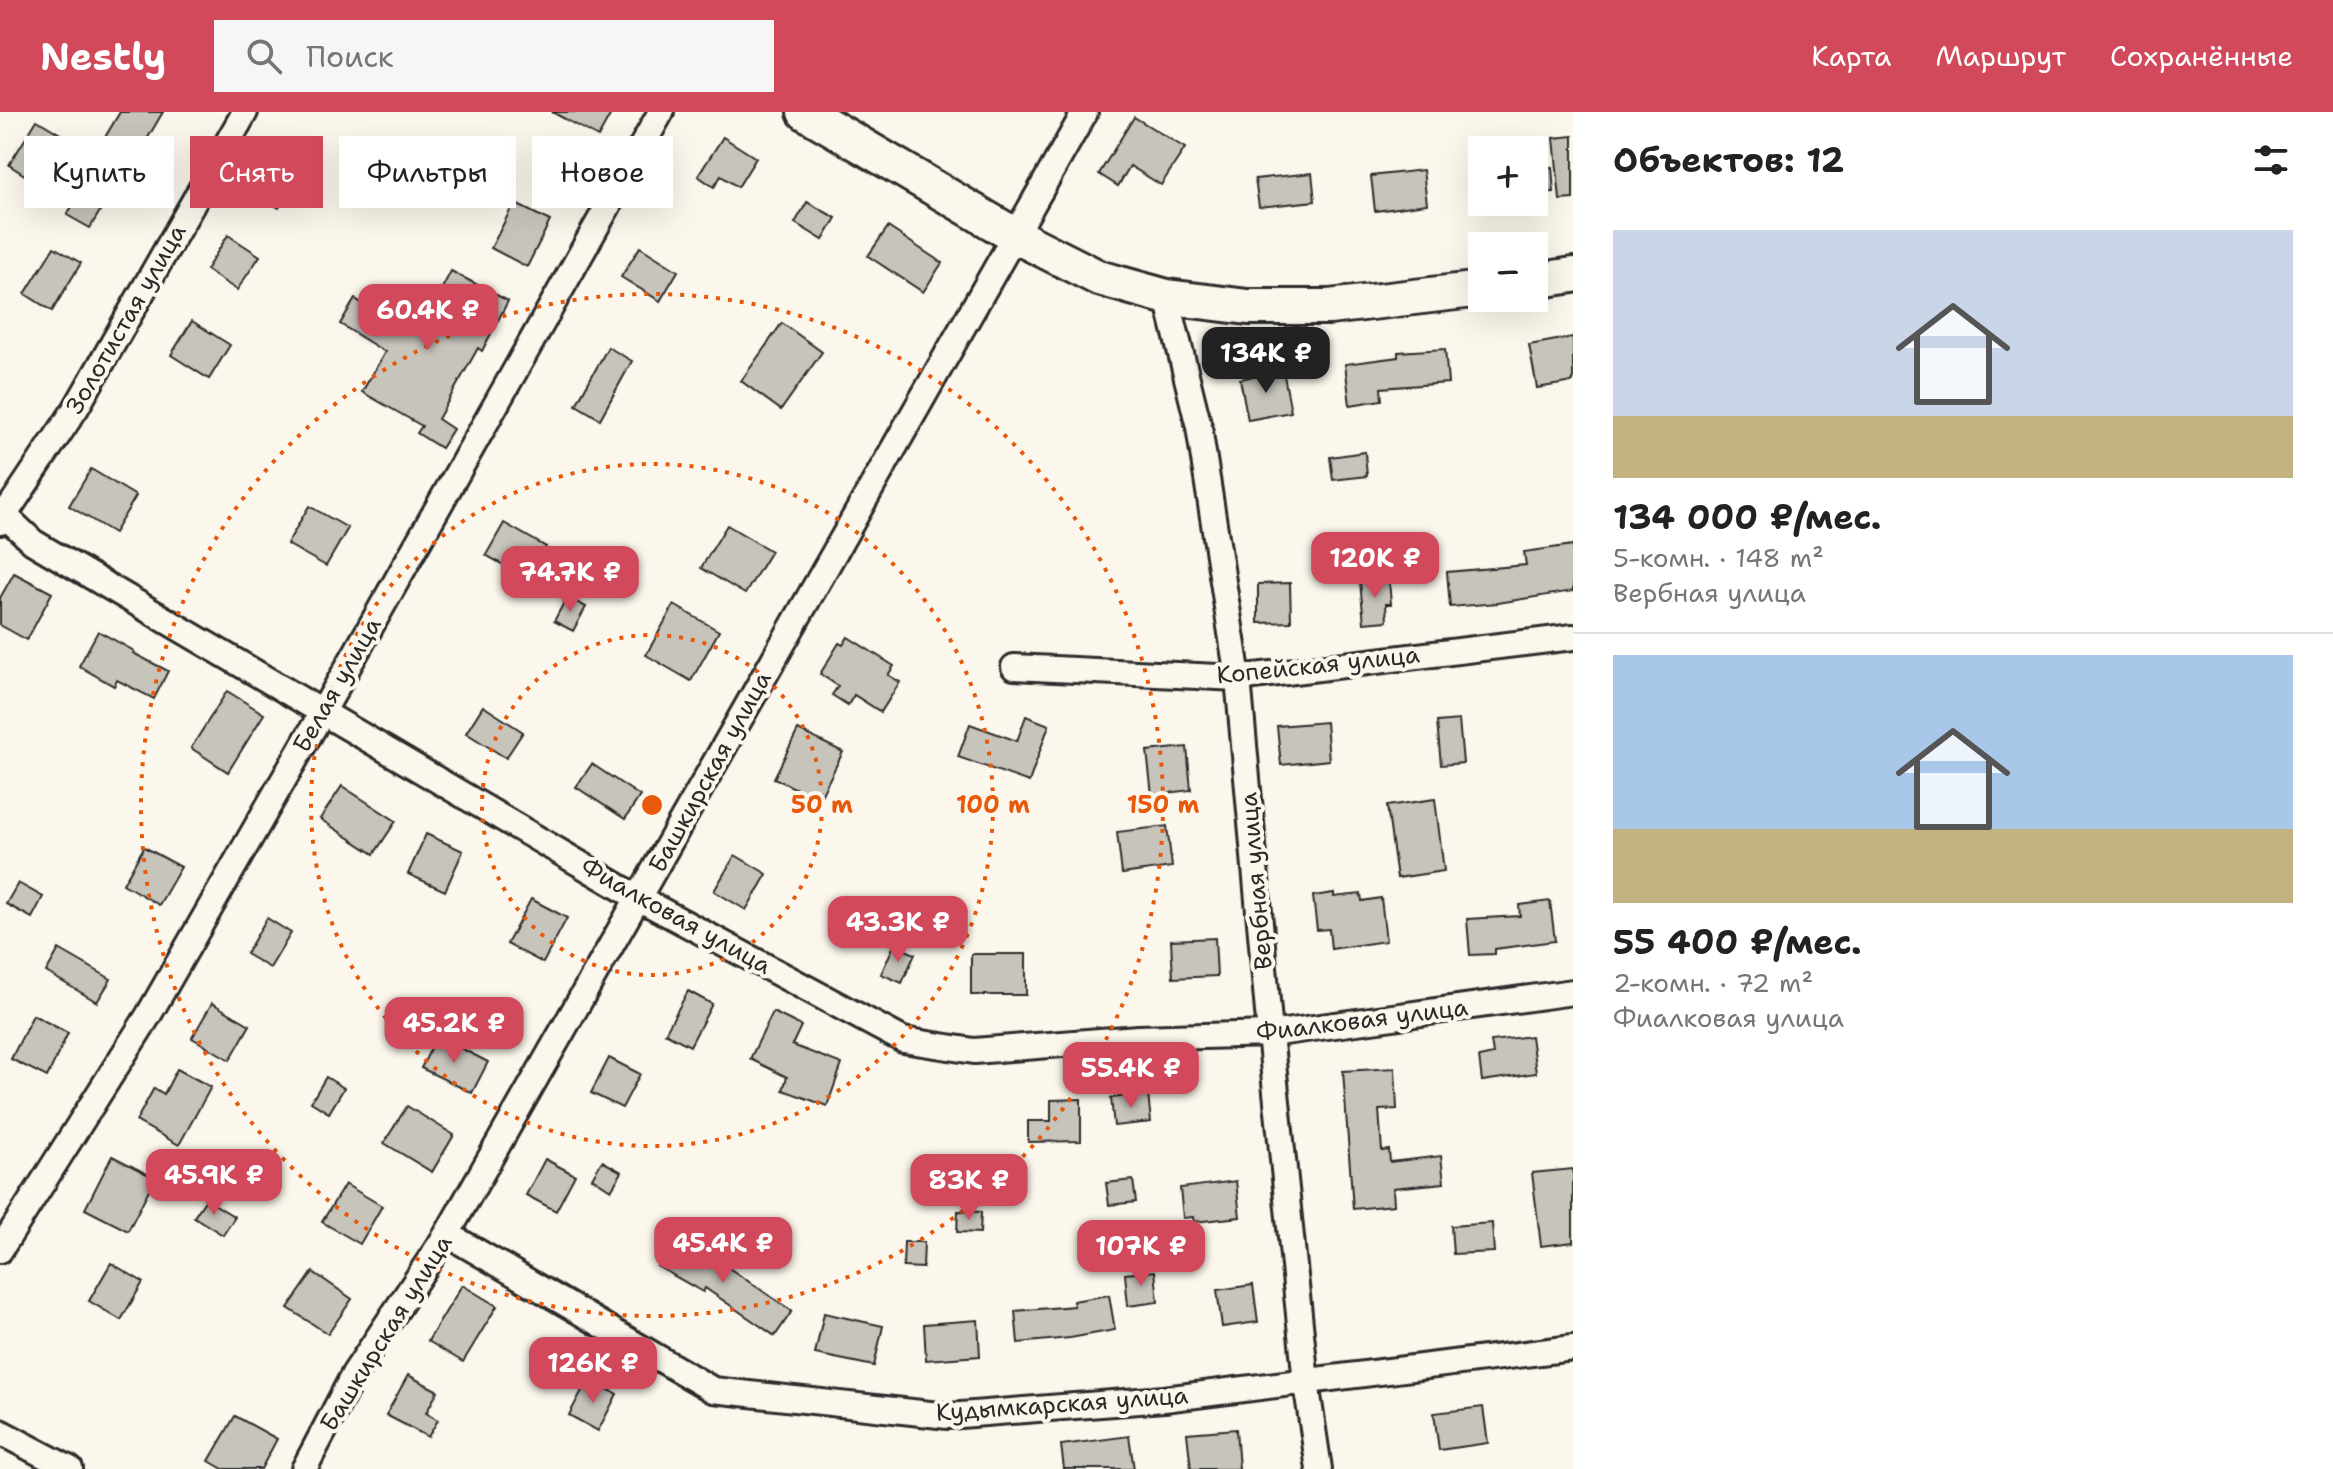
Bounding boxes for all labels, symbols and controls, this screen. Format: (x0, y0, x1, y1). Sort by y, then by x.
search box (214, 20, 774, 92)
text: Nestly (40, 31, 166, 82)
icon: search (242, 34, 286, 78)
text: Поиск (306, 36, 394, 77)
text: Карта (1811, 37, 1891, 75)
text: Маршрут (1935, 37, 2066, 75)
text: Сохранённые (2110, 37, 2293, 75)
chip: Купить (24, 136, 174, 208)
chip: Снять (190, 136, 323, 208)
chip: Фильтры (339, 136, 516, 208)
chip: Новое (532, 136, 673, 208)
map controls (1468, 136, 1548, 312)
button: + (1468, 136, 1548, 216)
text: Объектов: 12 (1613, 137, 1844, 183)
icon: filters (2249, 138, 2293, 182)
street label: Золотистая улица (59, 218, 193, 420)
button: − (1468, 232, 1548, 312)
icon: home (1881, 282, 2025, 426)
pin: 60.4K ₽ (354, 284, 502, 352)
text: 60.4K ₽ (376, 292, 480, 327)
pin: 134K ₽ (1201, 327, 1331, 395)
text: 134K ₽ (1220, 335, 1312, 370)
text: 134 000 ₽/мес. (1613, 494, 1881, 540)
pin: 120K ₽ (1310, 532, 1440, 600)
text: 120K ₽ (1329, 540, 1421, 575)
text: 5-комн. · 148 m² (1613, 540, 1824, 575)
pin: 74.7K ₽ (496, 546, 644, 614)
text: 74.7K ₽ (519, 554, 621, 589)
text: Вербная улица (1613, 575, 1806, 610)
street label: Белая улица (285, 612, 389, 758)
street label: Копейская улица (1215, 638, 1421, 692)
street label: Башкирская улица (641, 665, 779, 878)
icon: home (1881, 707, 2025, 851)
text: 50 m (791, 789, 853, 821)
text: 100 m (956, 789, 1030, 821)
text: 150 m (1127, 789, 1199, 821)
centre of rings (638, 791, 666, 819)
street label: Вербная улица (1232, 791, 1280, 971)
street label: Фиалковая улица (575, 850, 777, 982)
pin: 43.3K ₽ (824, 896, 972, 964)
text: 43.3K ₽ (846, 904, 950, 939)
text: 55 400 ₽/мес. (1613, 919, 1861, 965)
text: 2-комн. · 72 m² (1613, 965, 1813, 1000)
street label: Фиалковая улица (1254, 991, 1470, 1049)
pin: 45.2K ₽ (380, 997, 528, 1065)
text: Фиалковая улица (1613, 1000, 1844, 1035)
text: 45.2K ₽ (403, 1005, 505, 1040)
pin: 55.4K ₽ (1057, 1042, 1205, 1110)
text: 55.4K ₽ (1081, 1050, 1181, 1085)
pin: 45.9K ₽ (140, 1149, 288, 1217)
pin: 83K ₽ (913, 1154, 1025, 1222)
text: 45.9K ₽ (164, 1157, 264, 1192)
text: 83K ₽ (929, 1162, 1009, 1197)
pin: 45.4K ₽ (649, 1217, 797, 1285)
pin: 107K ₽ (1076, 1220, 1206, 1288)
text: 45.4K ₽ (672, 1225, 774, 1260)
text: 107K ₽ (1095, 1228, 1187, 1263)
street label: Башкирская улица (313, 1229, 459, 1437)
pin: 126K ₽ (528, 1337, 658, 1405)
text: 126K ₽ (547, 1345, 639, 1380)
street label: Кудымкарская улица (935, 1379, 1189, 1429)

